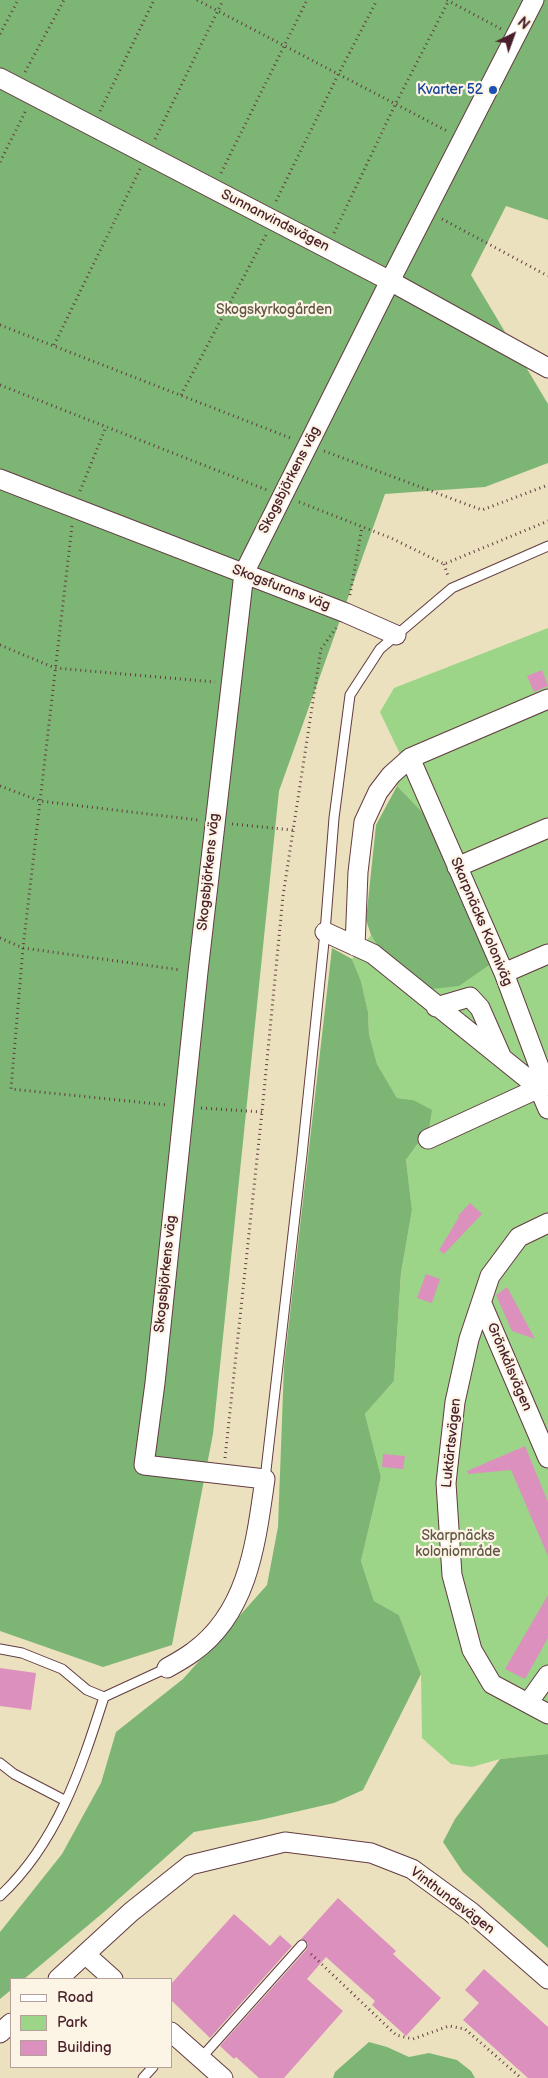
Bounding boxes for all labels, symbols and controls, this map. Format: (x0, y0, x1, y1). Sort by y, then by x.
north arrow (488, 10, 538, 60)
text: N (514, 14, 533, 33)
place label: Kvarter 52 (417, 82, 483, 98)
marker: Kvarter 52 (487, 84, 499, 96)
street label: Sunnanvindsvägen (218, 186, 332, 256)
park label: Skogskyrkogården (216, 302, 332, 318)
street label: Skogsbjörkens väg (256, 424, 324, 536)
street label: Skogsfurans väg (230, 562, 332, 614)
street label: Skogsbjörkens väg (194, 812, 224, 932)
street label: Skarpnäcks Koloniväg (446, 855, 516, 989)
street label: Skogsbjörkens väg (151, 1214, 181, 1334)
street label: Grönkålsvägen (483, 1320, 535, 1414)
street label: Luktärtsvägen (439, 1397, 465, 1489)
park label: Skarpnäcks koloniområde (415, 1528, 501, 1560)
street label: Vinthundsvägen (407, 1864, 497, 1938)
legend (10, 1978, 172, 2068)
text: Road (57, 1988, 93, 2007)
text: Park (57, 2013, 87, 2032)
text: Building (57, 2038, 112, 2057)

